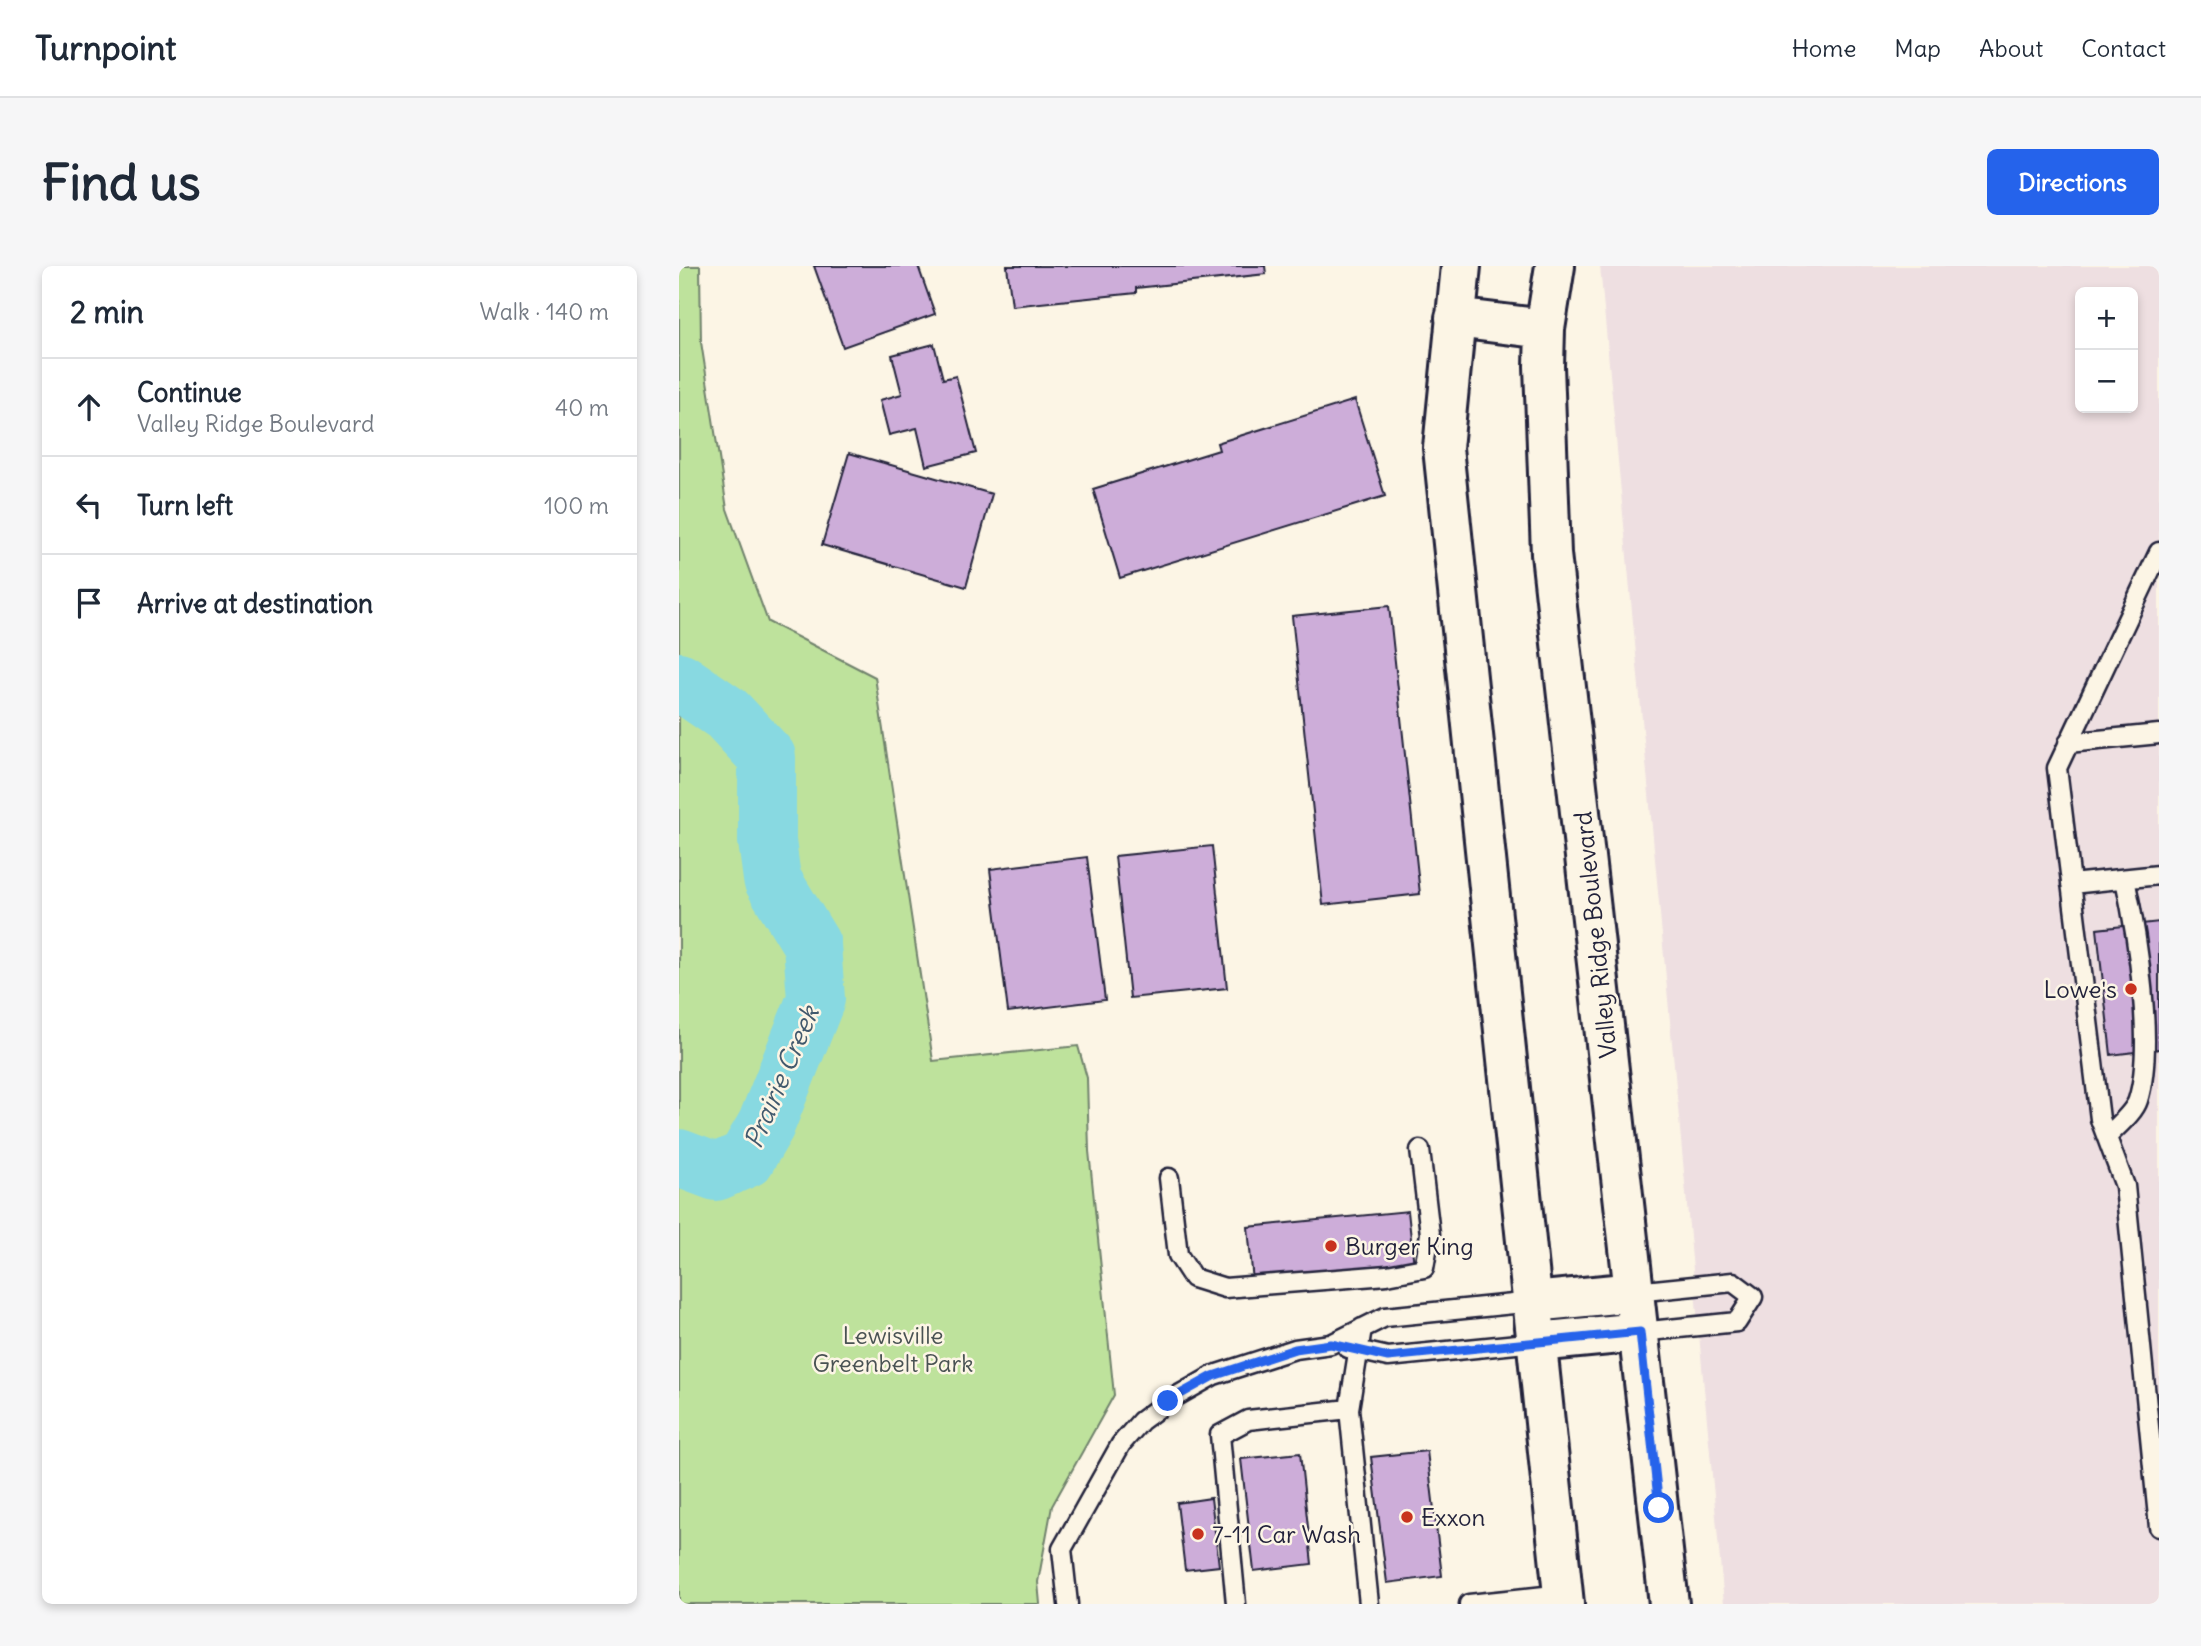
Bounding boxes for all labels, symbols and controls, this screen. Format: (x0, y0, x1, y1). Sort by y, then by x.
text: Turnpoint (35, 27, 176, 69)
text: Home (1792, 33, 1856, 63)
text: Map (1894, 33, 1941, 63)
text: About (1979, 33, 2043, 63)
text: Contact (2081, 33, 2166, 63)
button: Directions (1987, 149, 2159, 215)
text: Find us (42, 152, 200, 213)
map controls (2075, 287, 2138, 413)
button: + (2075, 287, 2138, 350)
text: 2 min (70, 293, 144, 331)
text: Walk · 140 m (480, 297, 609, 326)
button: − (2075, 350, 2138, 413)
text: Continue (137, 376, 242, 409)
icon: ahead (70, 388, 108, 426)
text: 40 m (555, 393, 609, 422)
text: Valley Ridge Boulevard (137, 409, 375, 438)
icon: left (70, 486, 108, 524)
text: Turn left (137, 489, 233, 522)
text: 100 m (544, 491, 609, 520)
icon: arrive (70, 584, 108, 622)
text: Arrive at destination (137, 587, 373, 620)
street label: Valley Ridge Boulevard (1567, 810, 1623, 1060)
place label: Lowe's (2043, 974, 2117, 1004)
marker: Lowe's (2123, 981, 2139, 997)
water label: Prairie Creek (736, 999, 826, 1153)
place label: Burger King (1345, 1231, 1474, 1261)
marker: Burger King (1323, 1238, 1339, 1254)
park label: Lewisville Greenbelt Park (812, 1320, 974, 1378)
route end (1152, 1385, 1183, 1416)
route start (1643, 1492, 1674, 1523)
place label: Exxon (1421, 1502, 1486, 1532)
marker: Exxon (1399, 1509, 1415, 1525)
place label: 7-11 Car Wash (1212, 1519, 1361, 1549)
marker: 7-11 Car Wash (1190, 1526, 1206, 1542)

